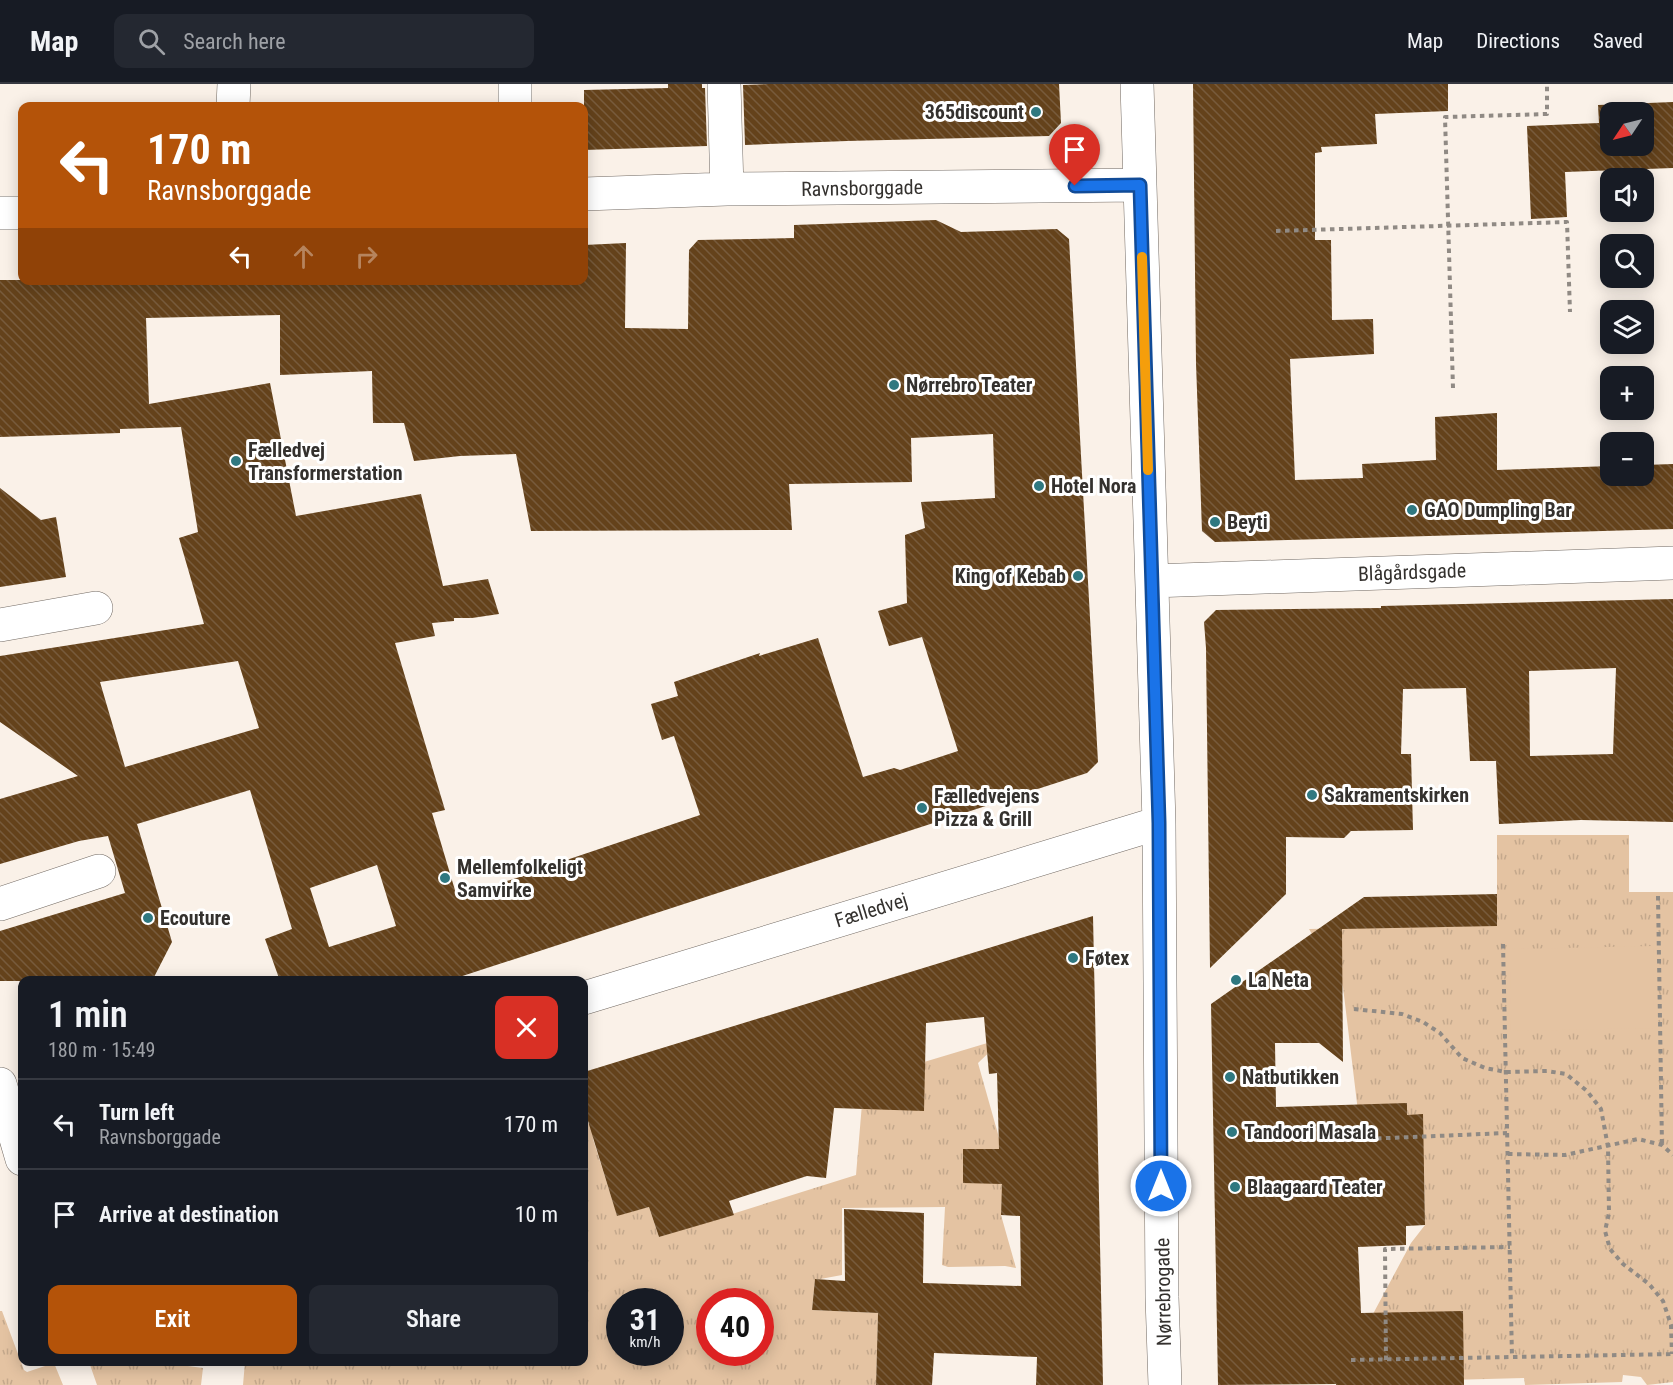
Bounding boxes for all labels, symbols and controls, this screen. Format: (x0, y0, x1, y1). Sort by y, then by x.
search box (114, 14, 534, 68)
text: Map (30, 25, 78, 58)
icon: search (135, 25, 168, 58)
text: Search here (183, 29, 286, 54)
text: Map (1407, 29, 1443, 53)
text: Directions (1476, 29, 1560, 53)
text: Saved (1593, 29, 1643, 53)
place label: 365discount (925, 100, 1024, 124)
north arrow (1600, 102, 1654, 156)
map controls (1600, 102, 1654, 486)
marker: 365discount (1029, 105, 1043, 119)
pin (1049, 124, 1100, 186)
text: 170 m (147, 125, 252, 174)
icon: left (48, 126, 126, 204)
icon: arrive (1058, 133, 1091, 166)
button: sound (1600, 168, 1654, 222)
text: Ravnsborggade (147, 175, 311, 207)
street label: Ravnsborggade (801, 175, 923, 201)
button: search (1600, 234, 1654, 288)
icon: left (224, 240, 257, 273)
icon: ahead (287, 240, 320, 273)
icon: right (350, 240, 383, 273)
button: layers (1600, 300, 1654, 354)
button: + (1600, 366, 1654, 420)
place label: Nørrebro Teater (906, 373, 1033, 397)
marker: Nørrebro Teater (887, 378, 901, 392)
button: − (1600, 432, 1654, 486)
place label: Fælledvej Transformerstation (248, 438, 403, 485)
marker: Fælledvej Transformerstation (229, 454, 243, 468)
place label: Hotel Nora (1051, 474, 1137, 498)
marker: Hotel Nora (1032, 479, 1046, 493)
place label: GAO Dumpling Bar (1424, 498, 1572, 522)
marker: GAO Dumpling Bar (1405, 503, 1419, 517)
place label: Beyti (1227, 510, 1268, 534)
marker: Beyti (1208, 515, 1222, 529)
street label: Blågårdsgade (1357, 558, 1467, 586)
place label: King of Kebab (955, 564, 1066, 588)
marker: King of Kebab (1071, 569, 1085, 583)
place label: Sakramentskirken (1324, 783, 1469, 807)
place label: Fælledvejens Pizza & Grill (934, 784, 1039, 831)
marker: Sakramentskirken (1305, 788, 1319, 802)
marker: Fælledvejens Pizza & Grill (915, 801, 929, 815)
place label: Mellemfolkeligt Samvirke (457, 855, 583, 902)
marker: Mellemfolkeligt Samvirke (438, 871, 452, 885)
street label: Fælledvej (832, 888, 910, 932)
place label: Ecouture (160, 906, 231, 930)
marker: Ecouture (141, 911, 155, 925)
place label: Føtex (1085, 946, 1129, 970)
marker: Føtex (1066, 951, 1080, 965)
place label: La Neta (1248, 968, 1309, 992)
marker: La Neta (1229, 973, 1243, 987)
text: 1 min (48, 994, 128, 1036)
button: close (495, 996, 558, 1059)
text: 180 m · 15:49 (48, 1038, 155, 1062)
place label: Natbutikken (1242, 1065, 1339, 1089)
marker: Natbutikken (1223, 1070, 1237, 1084)
text: Turn left (99, 1100, 174, 1125)
icon: left (48, 1108, 81, 1141)
text: 170 m (504, 1112, 558, 1137)
place label: Tandoori Masala (1244, 1120, 1376, 1144)
text: Ravnsborggade (99, 1125, 221, 1149)
marker: Tandoori Masala (1225, 1125, 1239, 1139)
position arrow (1129, 1154, 1193, 1218)
place label: Blaagaard Teater (1247, 1175, 1383, 1199)
marker: Blaagaard Teater (1228, 1180, 1242, 1194)
icon: arrive (48, 1198, 81, 1231)
text: Arrive at destination (99, 1202, 279, 1227)
text: 10 m (515, 1202, 558, 1227)
street label: Nørrebrogade (1150, 1238, 1176, 1346)
button: Exit (48, 1285, 297, 1354)
button: Share (309, 1285, 558, 1354)
speed limit sign: 40 (696, 1288, 774, 1366)
text: 31 (630, 1302, 660, 1337)
text: km/h (630, 1333, 660, 1351)

